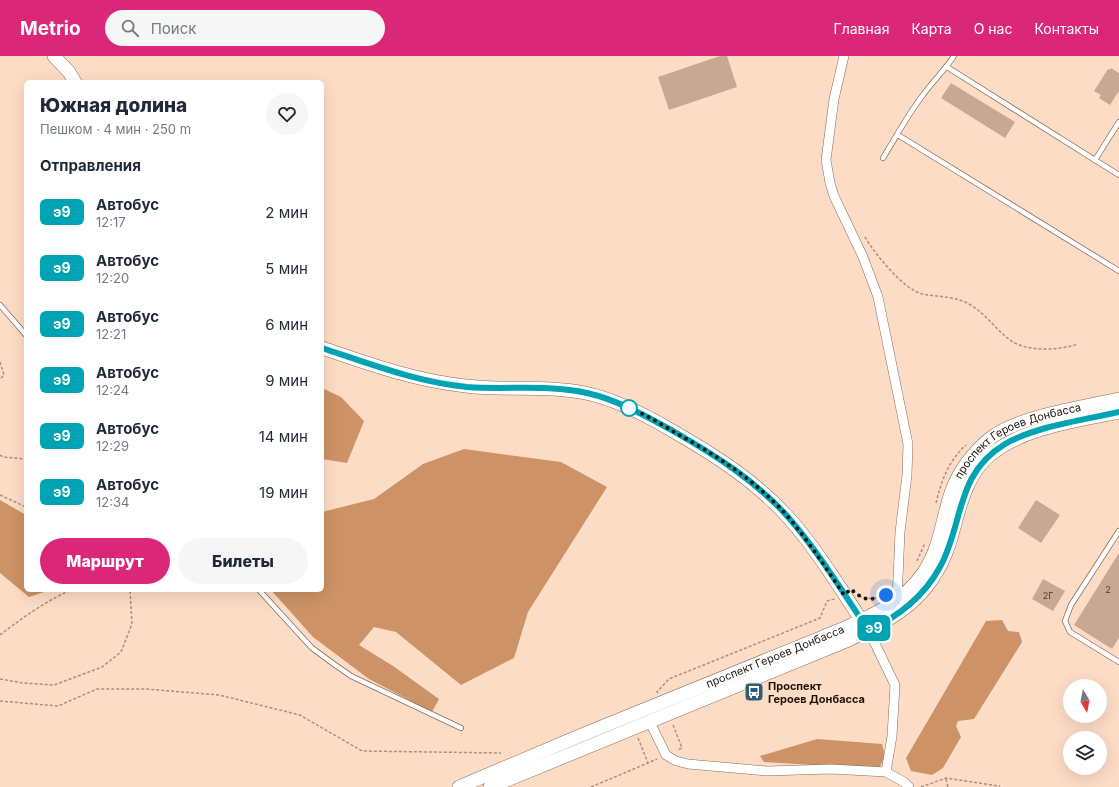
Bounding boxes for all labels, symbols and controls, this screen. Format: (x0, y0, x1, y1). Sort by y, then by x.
search box (105, 10, 385, 46)
text: Metrio (20, 17, 81, 40)
icon: search (119, 17, 141, 39)
text: Поиск (151, 19, 196, 38)
text: Главная (834, 20, 889, 37)
text: Карта (911, 20, 952, 37)
text: О нас (974, 20, 1012, 37)
text: Контакты (1034, 20, 1099, 37)
button: heart (266, 93, 308, 135)
text: Южная долина (40, 94, 187, 117)
text: Пешком · 4 мин · 250 m (40, 121, 191, 137)
text: Отправления (40, 156, 141, 175)
text: Автобус (96, 195, 159, 214)
text: э9 (53, 203, 71, 220)
text: 2 мин (265, 203, 308, 222)
text: 12:17 (96, 214, 126, 230)
text: Автобус (96, 251, 159, 270)
text: э9 (53, 259, 71, 276)
text: 5 мин (265, 259, 308, 278)
text: 12:20 (96, 270, 129, 286)
text: Автобус (96, 307, 159, 326)
text: э9 (53, 315, 71, 332)
text: 6 мин (265, 315, 308, 334)
text: 12:21 (96, 326, 126, 342)
text: Автобус (96, 363, 159, 382)
text: э9 (53, 371, 71, 388)
text: 9 мин (265, 371, 308, 390)
text: 12:24 (96, 382, 129, 398)
unlabelled marker (620, 399, 638, 417)
street label: проспект Героев Донбасса (951, 400, 1082, 481)
text: Автобус (96, 419, 159, 438)
text: э9 (53, 427, 71, 444)
text: 14 мин (259, 427, 308, 446)
text: 12:29 (96, 438, 129, 454)
text: Автобус (96, 475, 159, 494)
text: э9 (53, 483, 71, 500)
text: 19 мин (259, 483, 308, 502)
text: 12:34 (96, 494, 129, 510)
button: Маршрут (40, 538, 170, 584)
button: Билеты (178, 538, 308, 584)
house number: 2 (1105, 584, 1111, 595)
your location (876, 585, 896, 605)
house number: 2Г (1043, 590, 1053, 601)
line badge: э9 (856, 615, 892, 641)
text: э9 (865, 619, 883, 636)
street label: проспект Героев Донбасса (704, 622, 846, 691)
place label: Проспект Героев Донбасса (768, 679, 865, 706)
north arrow (1063, 679, 1107, 723)
map controls (1063, 679, 1107, 775)
bus stop icon: Проспект Героев Донбасса (743, 681, 765, 703)
button: layers (1063, 731, 1107, 775)

